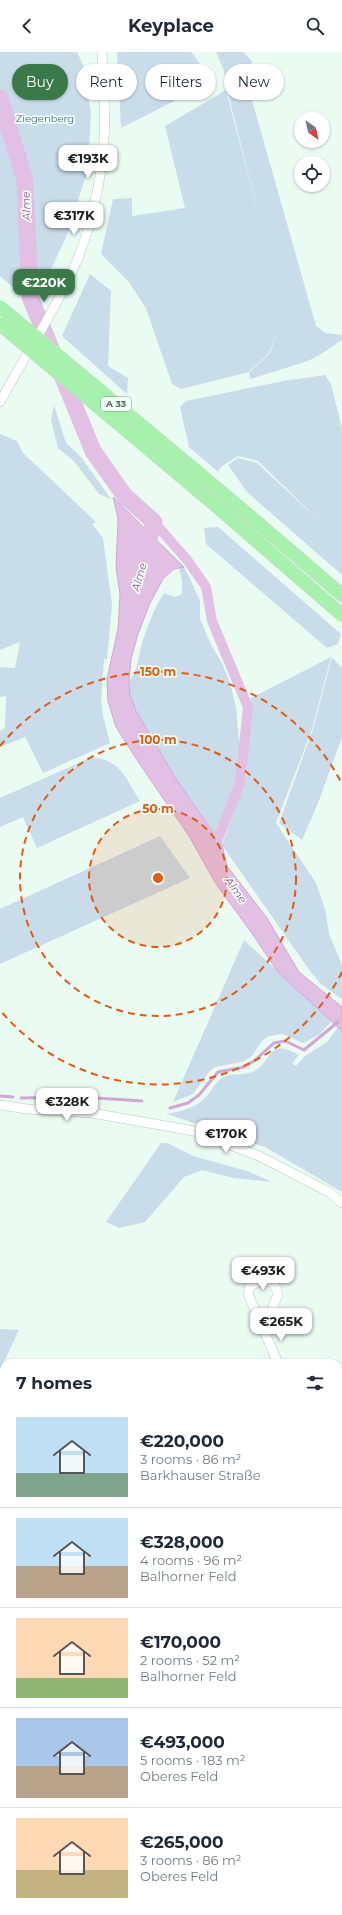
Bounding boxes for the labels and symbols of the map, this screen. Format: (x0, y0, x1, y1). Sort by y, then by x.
park label: Ziegenberg (16, 112, 74, 125)
north arrow (294, 112, 330, 148)
pin: €193K (60, 145, 116, 179)
water label: Alme (18, 191, 34, 222)
pin: €317K (46, 202, 102, 236)
pin: €220K (16, 269, 72, 303)
road number: A 33 (101, 397, 131, 411)
water label: Alme (128, 561, 150, 594)
text: 150 m (140, 664, 176, 679)
text: 100 m (140, 732, 176, 747)
text: 50 m (142, 801, 174, 816)
centre of rings (151, 871, 165, 885)
water label: Alme (221, 873, 250, 906)
pin: €328K (39, 1088, 95, 1122)
pin: €170K (198, 1120, 254, 1154)
pin: €493K (235, 1257, 291, 1291)
pin: €265K (253, 1308, 309, 1342)

